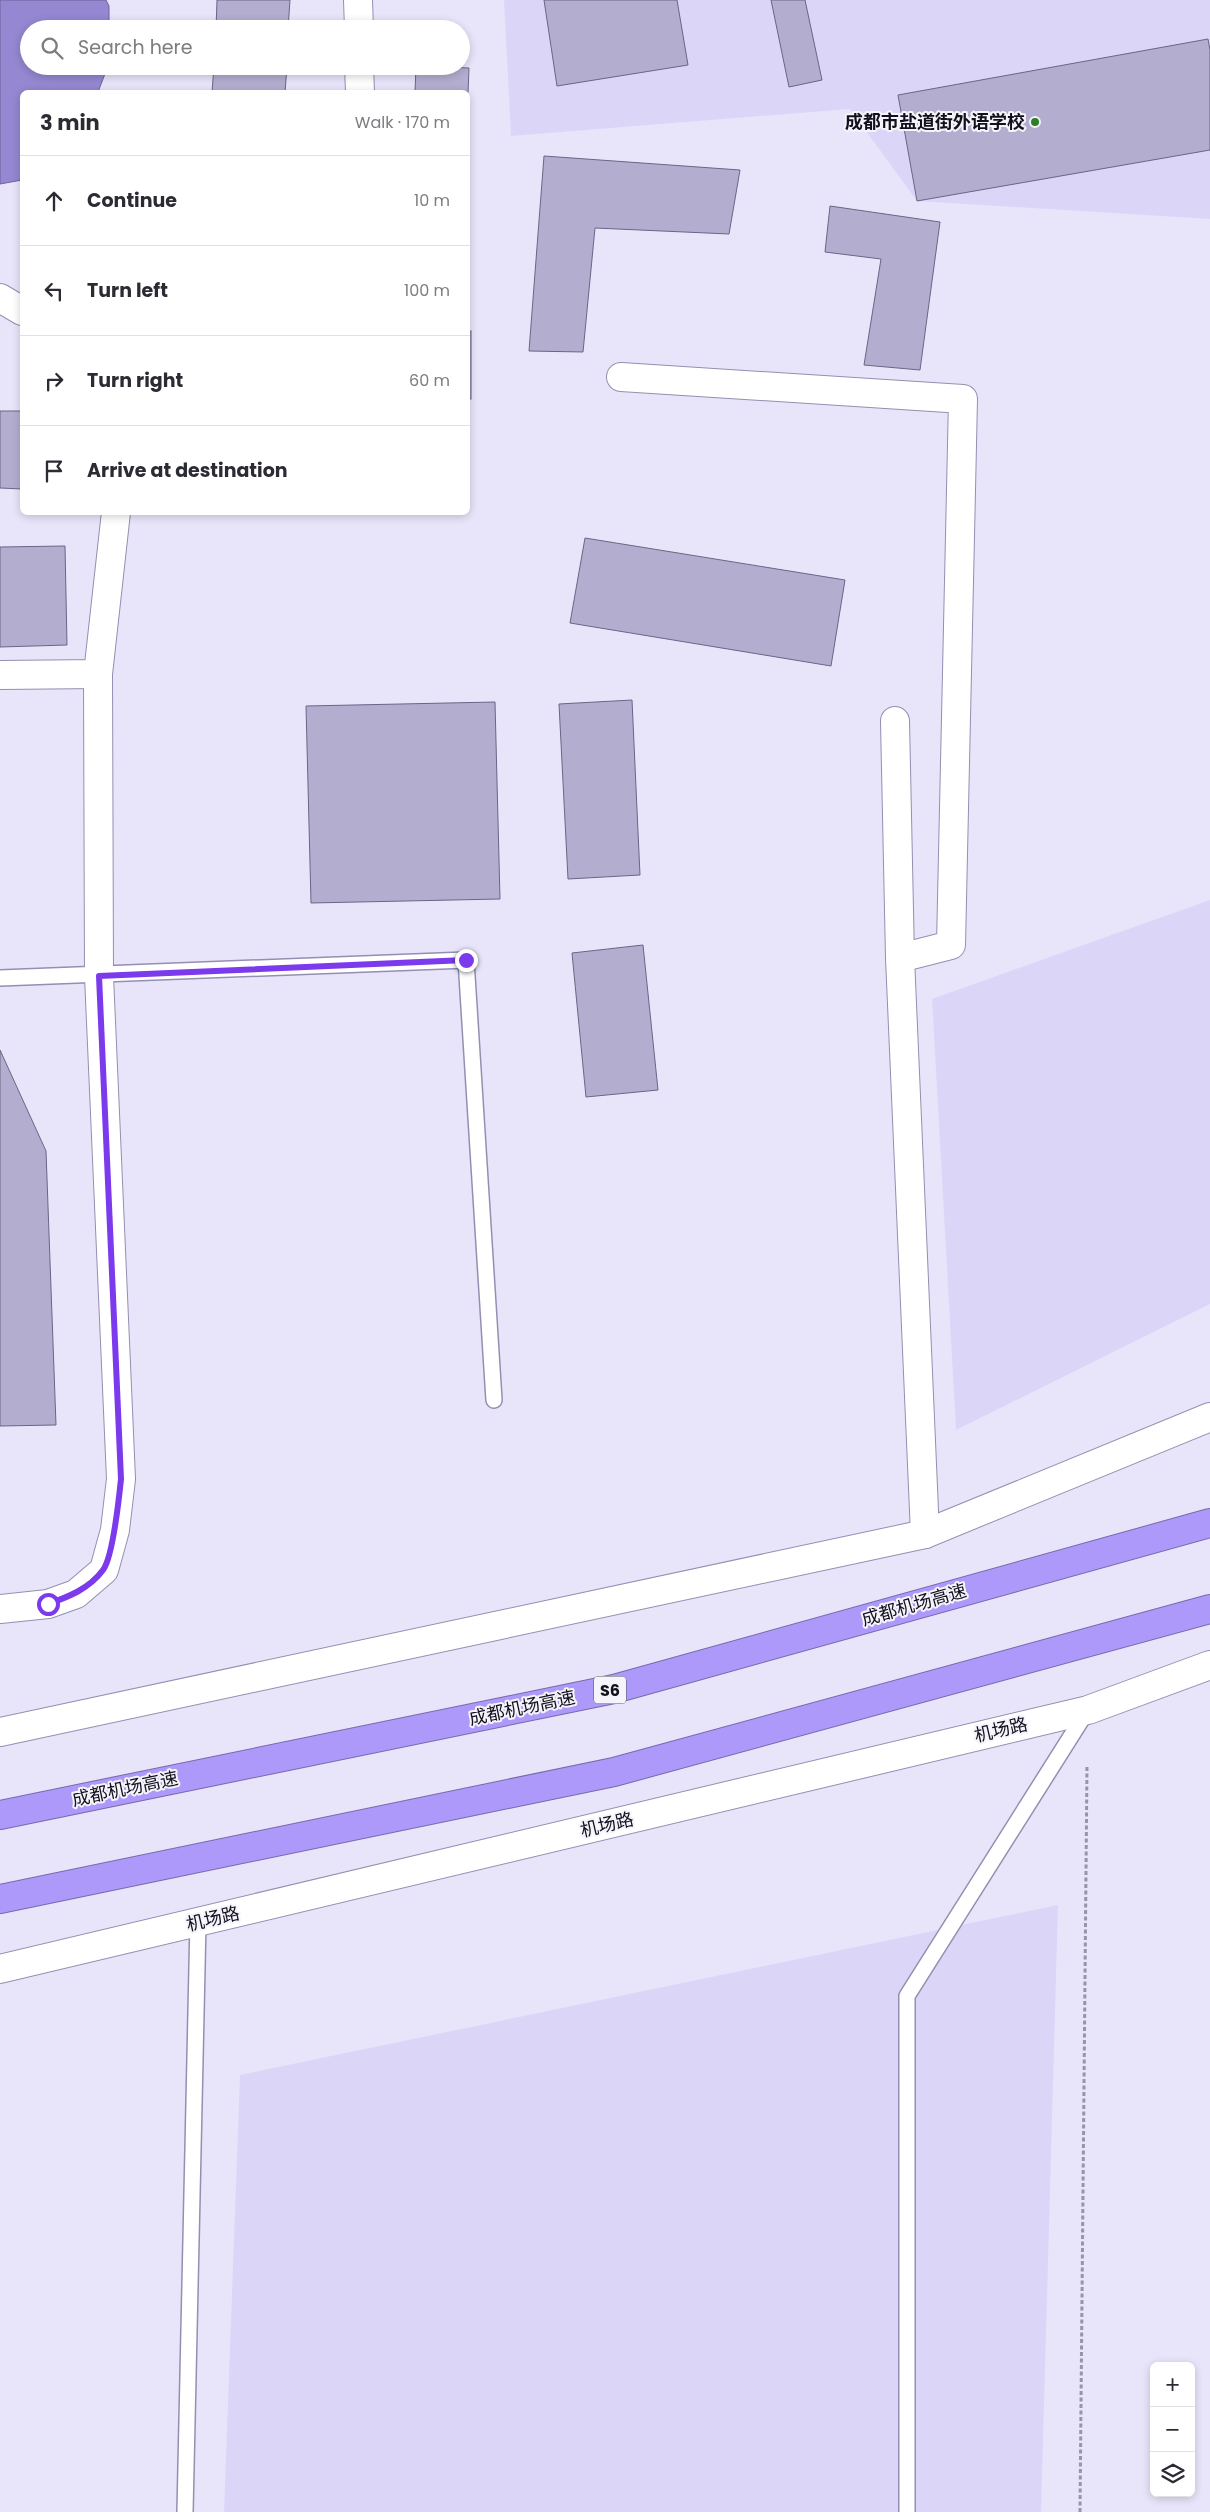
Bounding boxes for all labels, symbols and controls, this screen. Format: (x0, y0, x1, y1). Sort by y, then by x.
search box (20, 20, 470, 75)
icon: search (38, 34, 66, 62)
text: Search here (78, 34, 192, 61)
text: 3 min (40, 108, 100, 137)
place label: 成都市盐道街外语学校 (845, 109, 1025, 134)
text: Walk · 170 m (355, 111, 450, 134)
marker: 成都市盐道街外语学校 (1029, 116, 1041, 128)
icon: ahead (40, 187, 68, 215)
text: Continue (87, 187, 177, 214)
text: 10 m (414, 189, 450, 212)
icon: left (40, 277, 68, 305)
text: Turn left (87, 277, 168, 304)
text: 100 m (404, 279, 450, 302)
icon: right (40, 367, 68, 395)
text: Turn right (87, 367, 183, 394)
text: 60 m (409, 369, 450, 392)
icon: arrive (40, 457, 68, 485)
text: Arrive at destination (87, 457, 288, 484)
route end (455, 949, 478, 972)
street label: 成都机场高速 (859, 1578, 969, 1631)
route start (37, 1593, 60, 1616)
road number: S6 (594, 1676, 626, 1704)
street label: 成都机场高速 (466, 1684, 577, 1731)
street label: 机场路 (972, 1711, 1030, 1748)
street label: 成都机场高速 (69, 1765, 180, 1812)
street label: 机场路 (578, 1806, 636, 1843)
street label: 机场路 (184, 1900, 242, 1937)
map controls (1150, 2362, 1195, 2497)
button: + (1150, 2362, 1195, 2407)
button: − (1150, 2407, 1195, 2452)
button: layers (1150, 2452, 1195, 2497)

